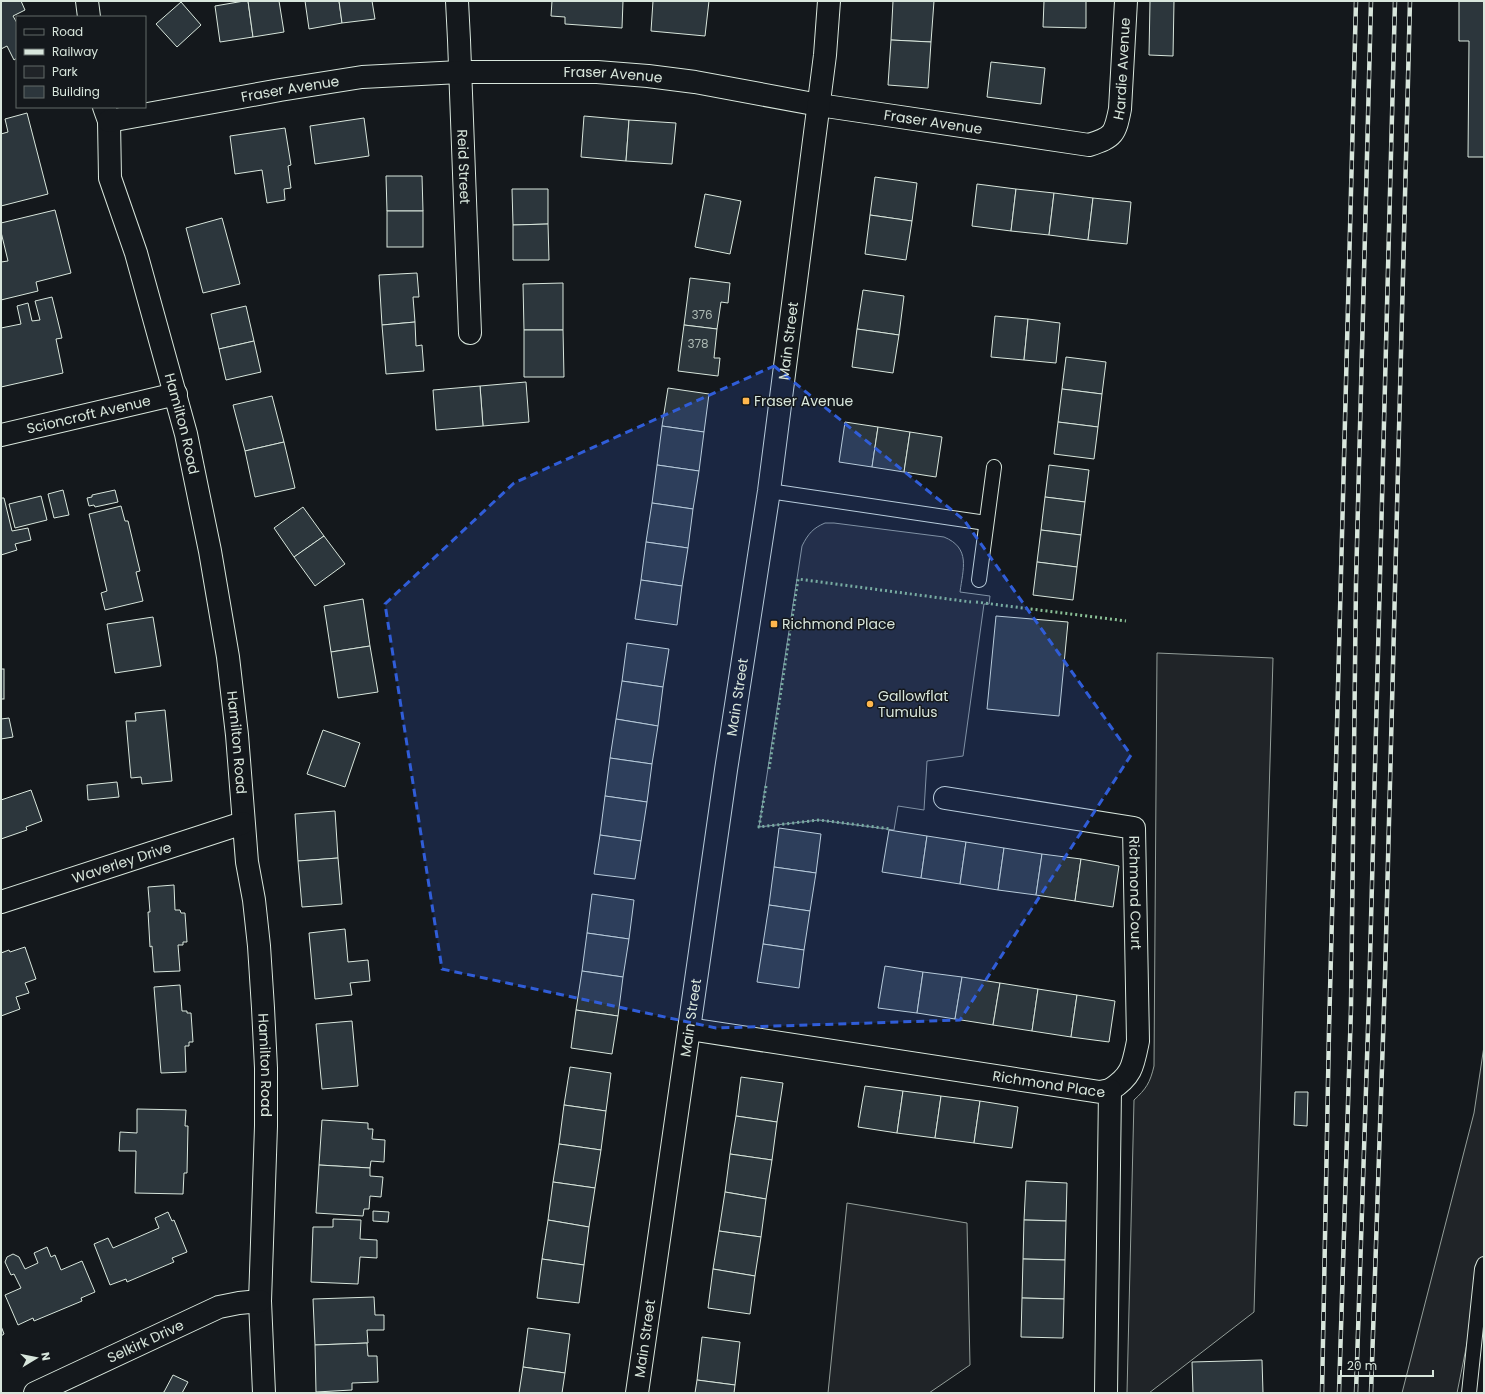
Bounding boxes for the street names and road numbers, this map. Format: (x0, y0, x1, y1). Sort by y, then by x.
street label: Hardie Avenue (1108, 17, 1135, 122)
street label: Fraser Avenue (563, 62, 664, 88)
street label: Fraser Avenue (239, 71, 341, 107)
street label: Fraser Avenue (883, 105, 984, 139)
street label: Reid Street (452, 129, 475, 205)
street label: Main Street (773, 301, 803, 381)
street label: Hamilton Road (160, 371, 204, 476)
street label: Scioncroft Avenue (25, 390, 153, 439)
street label: Main Street (721, 657, 753, 738)
street label: Hamilton Road (222, 690, 252, 795)
street label: Richmond Court (1124, 835, 1146, 950)
street label: Waverley Drive (69, 837, 174, 888)
street label: Main Street (675, 977, 706, 1058)
street label: Hamilton Road (253, 1013, 276, 1117)
street label: Richmond Place (991, 1066, 1107, 1103)
street label: Main Street (629, 1298, 660, 1379)
street label: Selkirk Drive (104, 1315, 187, 1368)

